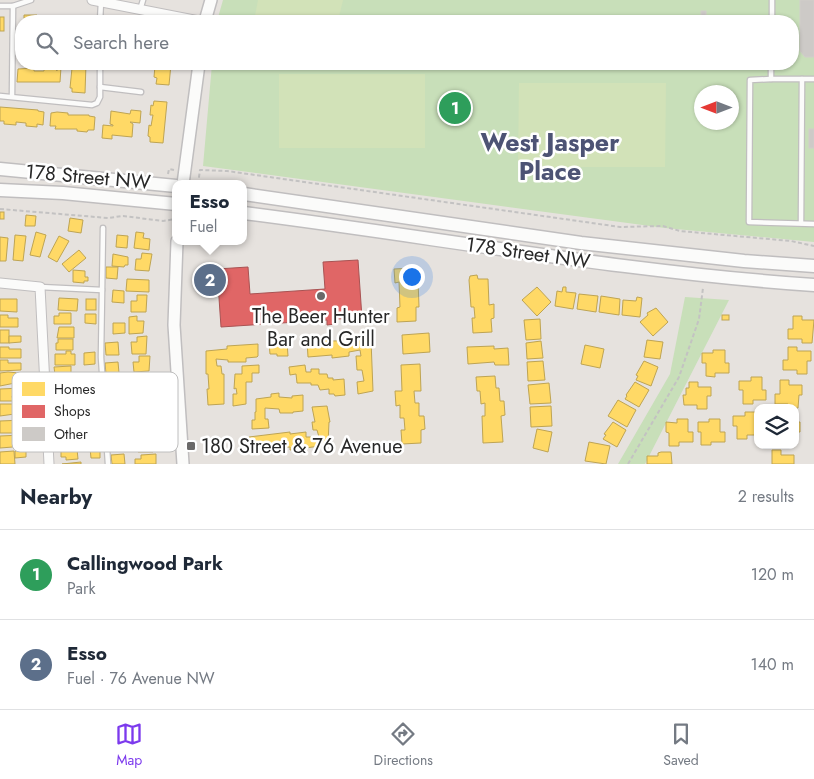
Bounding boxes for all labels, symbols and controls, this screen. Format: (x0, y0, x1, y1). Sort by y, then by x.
search box (15, 15, 799, 70)
icon: search (33, 29, 61, 57)
text: Search here (73, 29, 169, 56)
north arrow (694, 85, 739, 130)
pin: 1 (439, 89, 471, 127)
district label: West Jasper Place (481, 124, 620, 189)
street label: 178 Street NW (24, 157, 152, 197)
popup (172, 180, 247, 245)
text: Esso (190, 188, 230, 215)
text: Fuel (190, 215, 218, 238)
street label: 178 Street NW (464, 230, 592, 276)
pin: 2 (194, 261, 226, 299)
your location (399, 264, 425, 290)
marker: The Beer Hunter Bar and Grill (315, 290, 327, 302)
place label: The Beer Hunter Bar and Grill (252, 302, 390, 354)
legend (12, 372, 178, 452)
text: Homes (54, 379, 96, 399)
text: Shops (54, 401, 91, 421)
map controls (754, 404, 799, 449)
button: layers (754, 404, 799, 449)
text: Other (54, 424, 88, 444)
place label: 180 Street & 76 Avenue (201, 432, 402, 461)
marker: 180 Street & 76 Avenue (185, 440, 197, 452)
text: Nearby (20, 482, 92, 512)
text: 2 results (738, 485, 794, 508)
text: Callingwood Park (67, 550, 223, 577)
text: 1 (32, 563, 40, 586)
text: 120 m (751, 563, 794, 586)
text: Park (67, 577, 96, 600)
text: Esso (67, 640, 107, 667)
text: 2 (31, 653, 41, 676)
text: 140 m (751, 653, 794, 676)
text: Fuel · 76 Avenue NW (67, 667, 215, 690)
tab: Map (115, 720, 143, 770)
tab: Directions (374, 720, 433, 770)
tab: Saved (663, 720, 699, 770)

